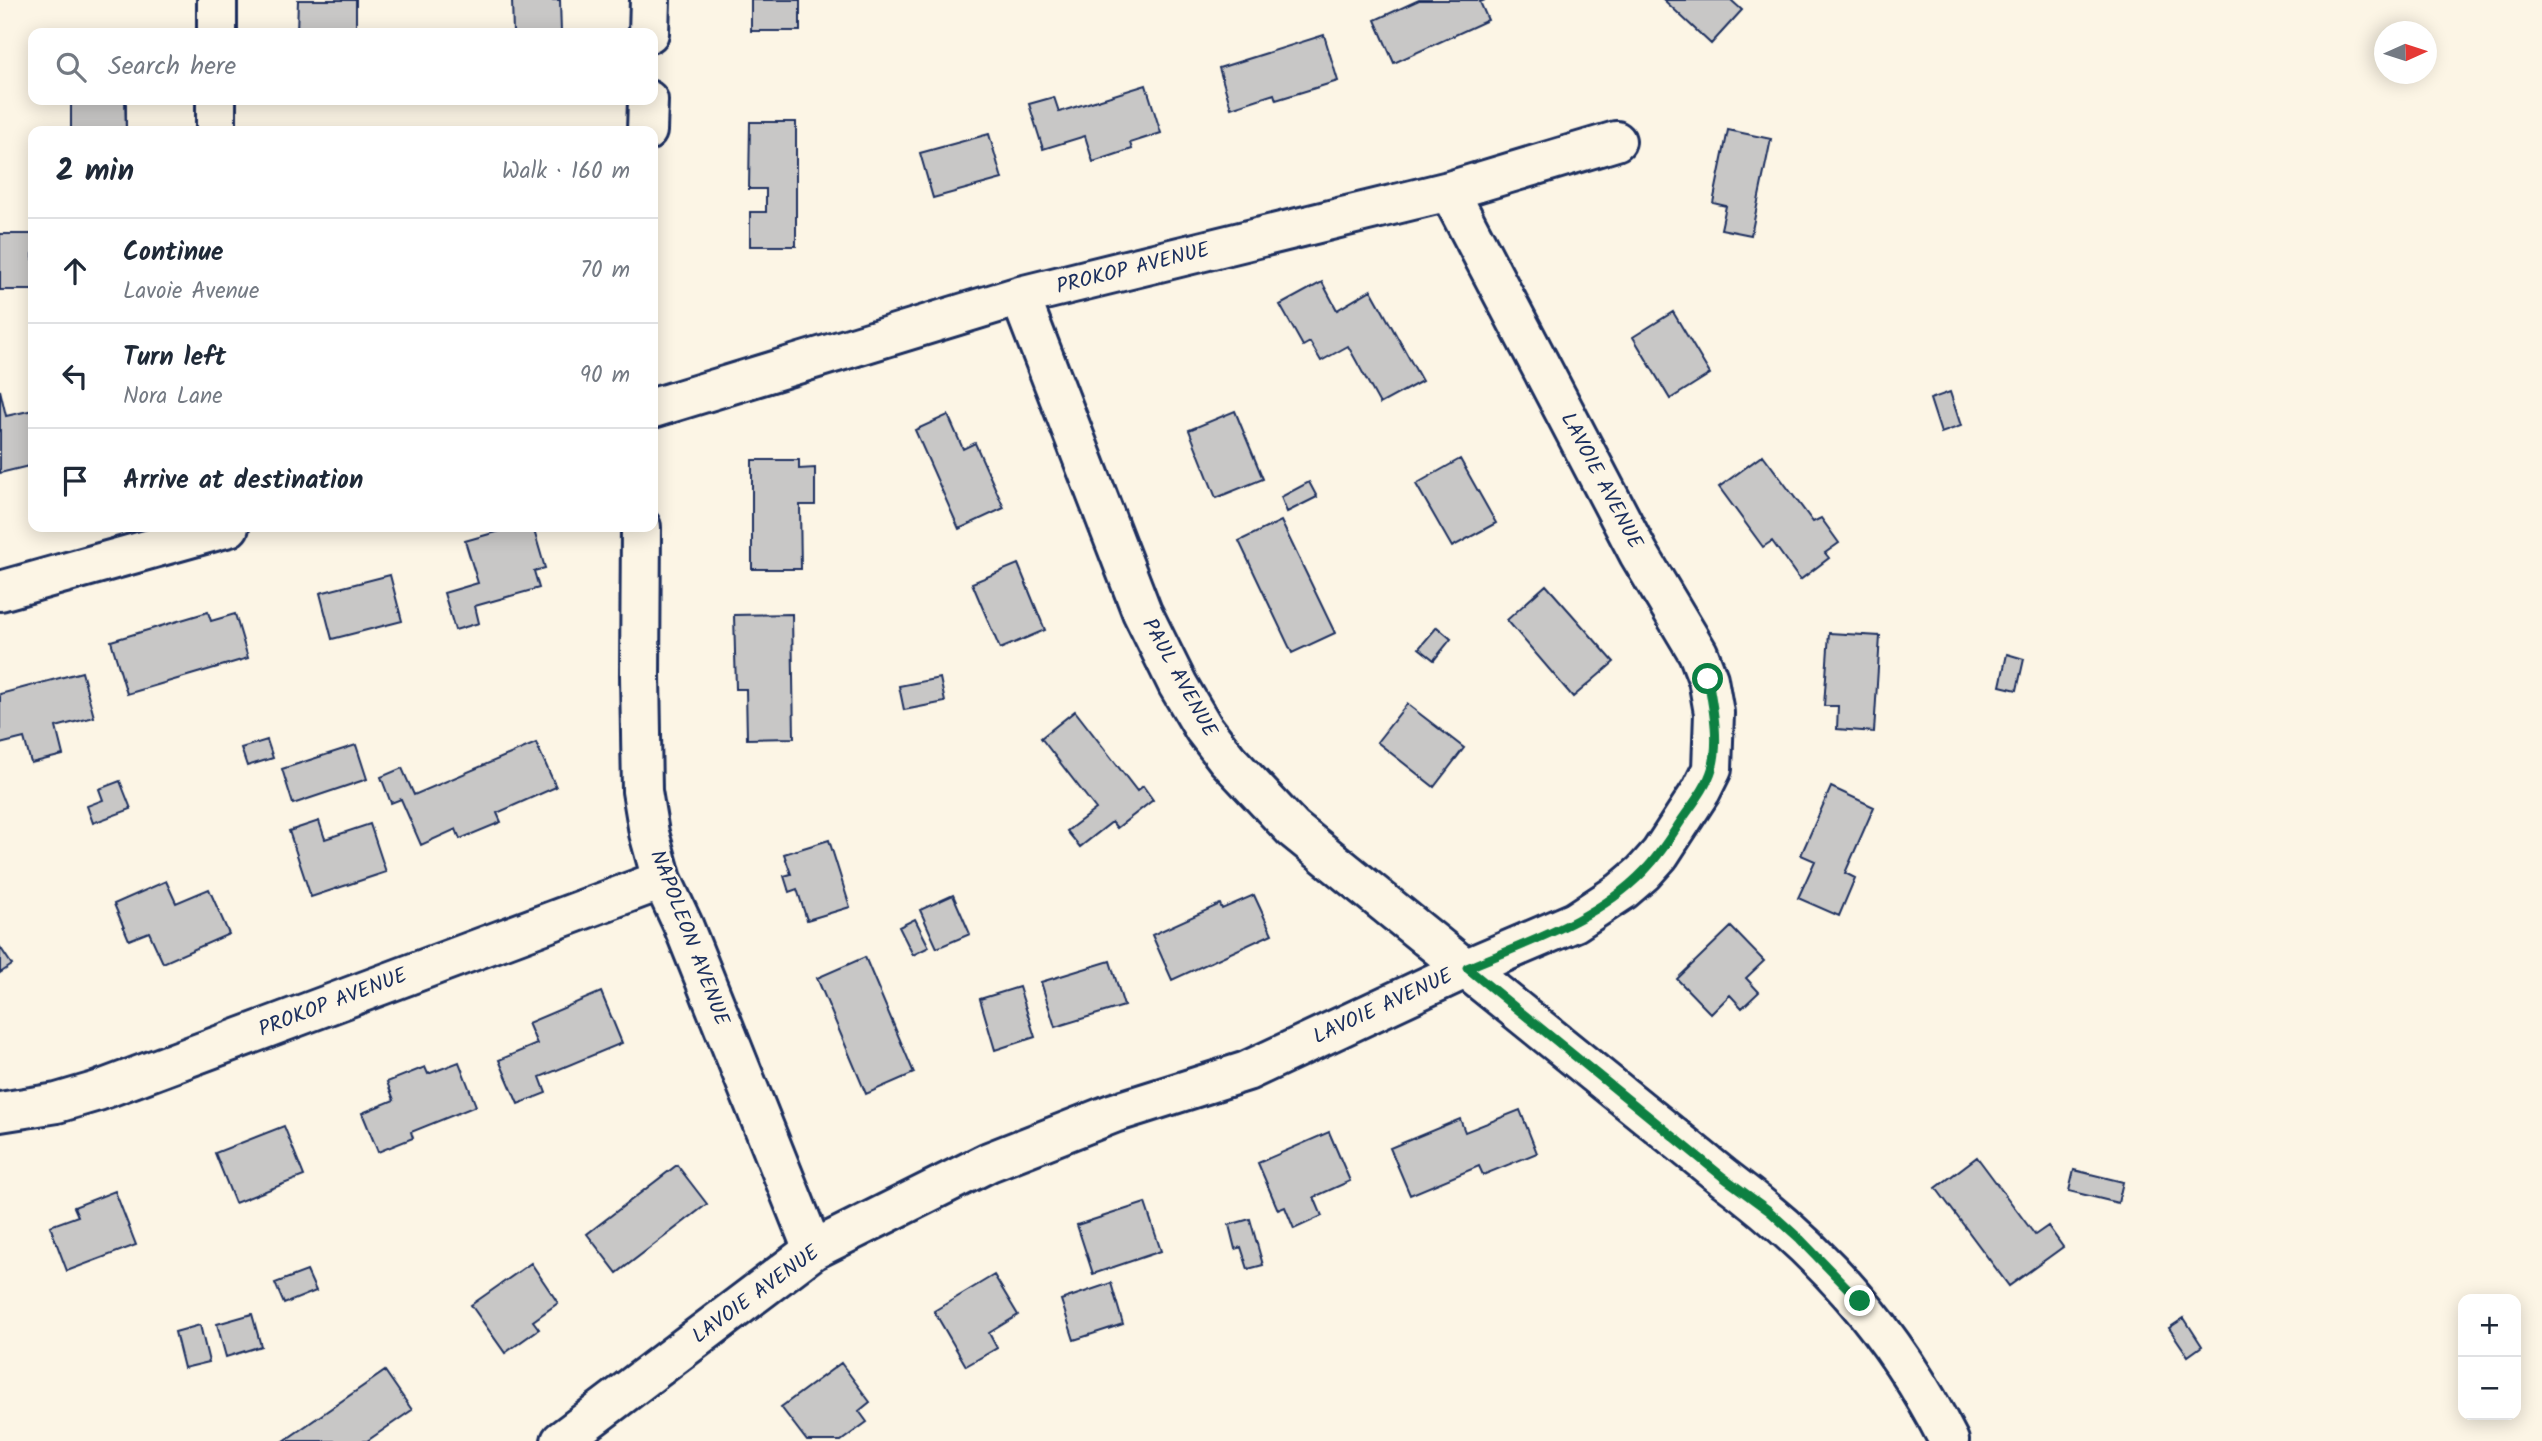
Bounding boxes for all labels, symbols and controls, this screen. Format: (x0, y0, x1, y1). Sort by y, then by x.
north arrow (2374, 21, 2437, 84)
search box (28, 28, 658, 105)
text: Search here (108, 46, 236, 88)
icon: search (52, 48, 90, 86)
text: 2 min (56, 148, 134, 196)
text: Walk · 160 m (502, 154, 630, 190)
text: Continue (123, 232, 224, 274)
street label: PROKOP AVENUE (1053, 234, 1214, 304)
icon: ahead (56, 252, 94, 290)
text: 70 m (580, 253, 630, 289)
text: Lavoie Avenue (123, 274, 259, 310)
text: Turn left (123, 337, 226, 379)
icon: left (56, 357, 94, 395)
text: 90 m (580, 358, 630, 394)
text: Nora Lane (123, 379, 223, 415)
street label: LAVOIE AVENUE (1551, 407, 1651, 556)
text: Arrive at destination (123, 460, 363, 502)
icon: arrive (56, 462, 94, 500)
street label: PAUL AVENUE (1133, 612, 1226, 744)
route start (1692, 663, 1723, 694)
street label: NAPOLEON AVENUE (640, 845, 738, 1031)
street label: PROKOP AVENUE (254, 959, 413, 1047)
street label: LAVOIE AVENUE (1308, 960, 1459, 1054)
street label: LAVOIE AVENUE (685, 1237, 827, 1353)
route end (1844, 1285, 1875, 1316)
map controls (2458, 1294, 2521, 1420)
button: + (2458, 1294, 2521, 1357)
button: − (2458, 1357, 2521, 1420)

